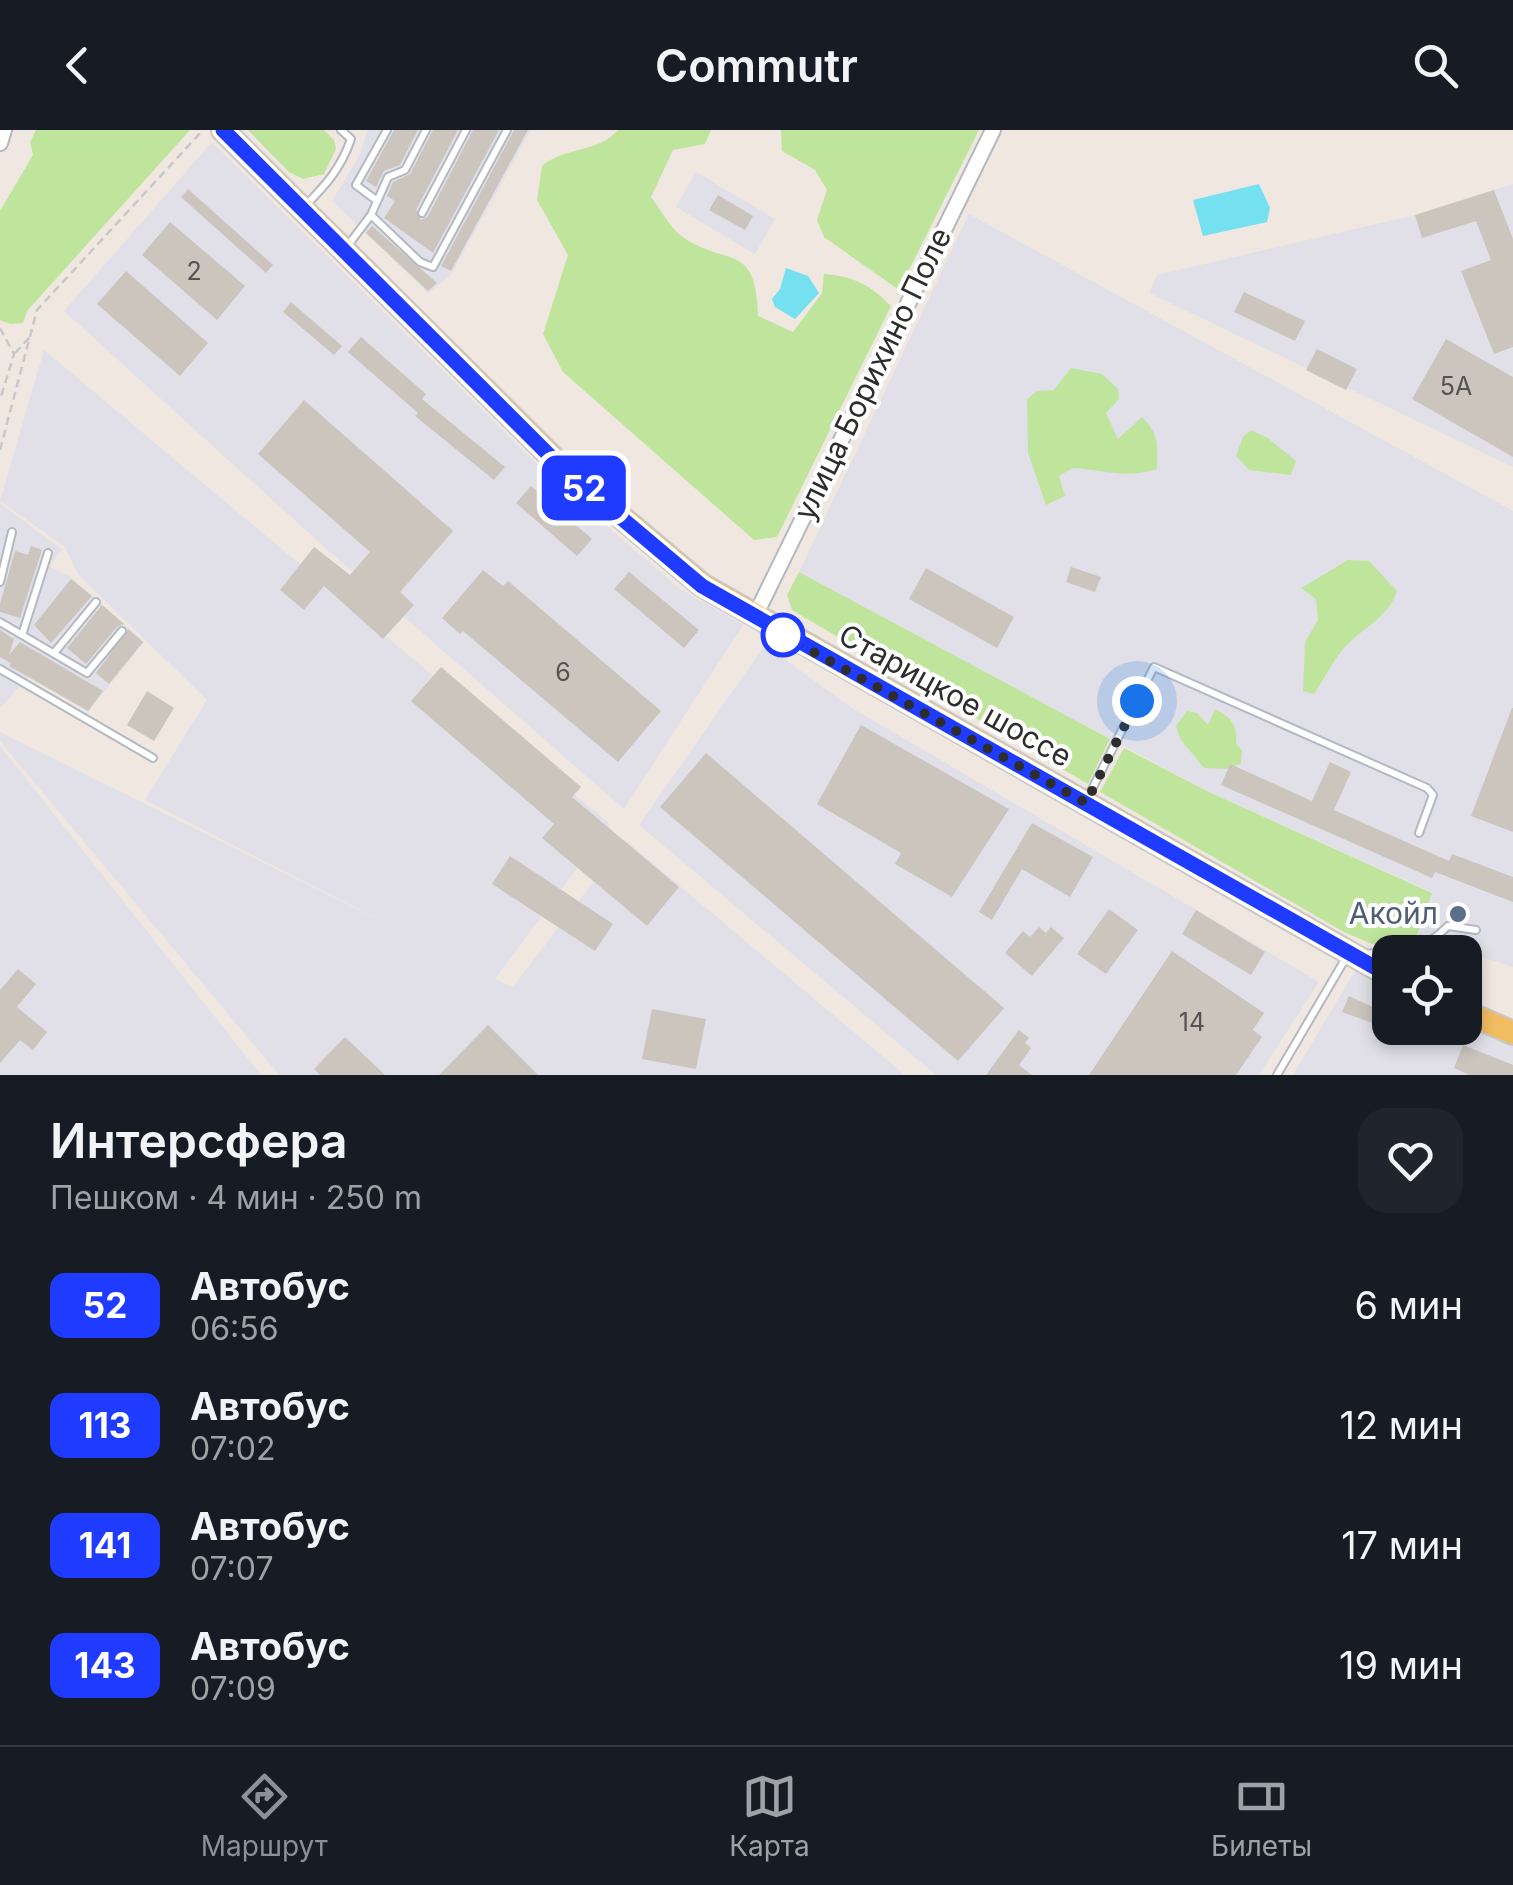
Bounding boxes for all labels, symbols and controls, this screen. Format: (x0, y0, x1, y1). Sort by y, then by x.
icon: back (50, 38, 105, 93)
text: Commutr (655, 38, 858, 93)
icon: search (1408, 38, 1463, 93)
street label: улица Борихино Поле (786, 222, 959, 525)
house number: 2 (186, 256, 202, 286)
house number: 5А (1440, 371, 1472, 401)
line badge: 52 (539, 456, 629, 520)
text: 52 (562, 467, 606, 509)
unlabelled marker (762, 614, 804, 656)
street label: Старицкое шоссе (833, 616, 1078, 774)
house number: 6 (555, 657, 571, 687)
your location (1112, 676, 1162, 726)
place label: Акойл (1349, 895, 1438, 931)
marker: Акойл (1447, 903, 1469, 925)
map controls (1372, 935, 1482, 1045)
button: locate (1372, 935, 1482, 1045)
house number: 14 (1179, 1007, 1205, 1037)
button: heart (1358, 1108, 1463, 1213)
text: Интерсфера (50, 1111, 347, 1170)
text: Пешком · 4 мин · 250 m (50, 1178, 422, 1217)
text: Автобус (190, 1263, 350, 1309)
text: 6 мин (1355, 1282, 1463, 1328)
text: 52 (83, 1284, 127, 1326)
text: 06:56 (190, 1309, 279, 1348)
text: Автобус (190, 1383, 350, 1429)
text: 12 мин (1339, 1402, 1463, 1448)
text: 113 (79, 1404, 131, 1446)
text: 07:02 (190, 1429, 276, 1468)
text: Автобус (190, 1503, 350, 1549)
text: 17 мин (1341, 1522, 1463, 1568)
text: 141 (79, 1524, 131, 1566)
text: 07:07 (190, 1549, 273, 1588)
text: Автобус (190, 1623, 350, 1669)
text: 19 мин (1339, 1642, 1463, 1688)
text: 143 (74, 1644, 136, 1686)
text: 07:09 (190, 1669, 276, 1708)
tab: Маршрут (201, 1769, 328, 1863)
tab: Карта (729, 1769, 810, 1863)
tab: Билеты (1211, 1769, 1312, 1863)

